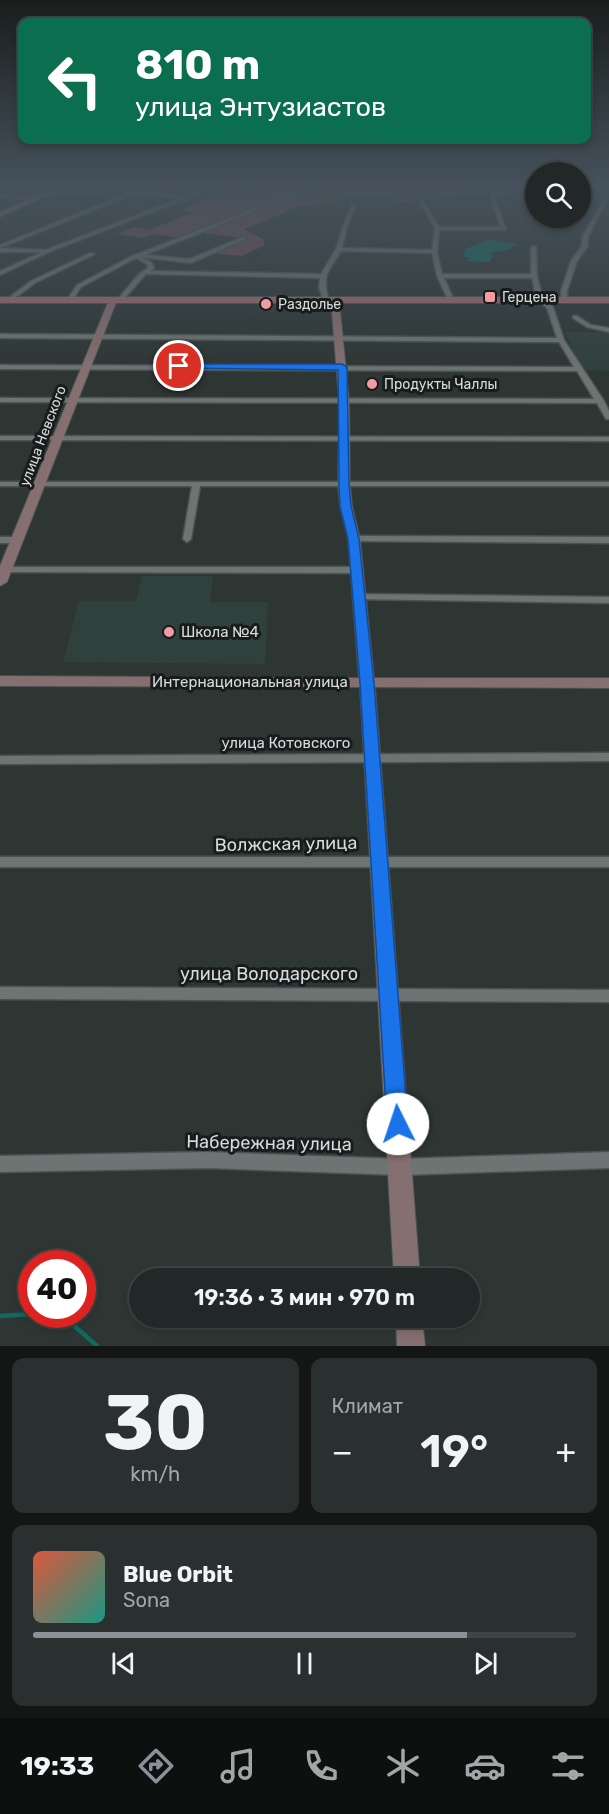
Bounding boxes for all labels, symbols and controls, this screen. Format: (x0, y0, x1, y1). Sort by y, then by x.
text: 810 m (135, 40, 260, 90)
icon: left (36, 42, 114, 120)
text: улица Энтузиастов (135, 91, 386, 123)
map controls (525, 162, 591, 228)
button: search (525, 162, 591, 228)
place label: Герцена (502, 289, 557, 306)
marker: Герцена (483, 290, 497, 304)
place label: Раздолье (278, 296, 341, 313)
marker: Раздолье (259, 297, 273, 311)
pin (153, 340, 204, 391)
icon: arrive (162, 349, 195, 382)
place label: Продукты Чаллы (384, 376, 498, 393)
marker: Продукты Чаллы (365, 377, 379, 391)
street label: улица Невского (16, 383, 70, 489)
place label: Школа №4 (181, 623, 259, 641)
marker: Школа №4 (162, 625, 176, 639)
street label: Интернациональная улица (152, 673, 348, 691)
street label: улица Котовского (222, 734, 350, 752)
street label: Волжская улица (215, 832, 357, 856)
street label: улица Володарского (180, 963, 358, 985)
position arrow (366, 1092, 430, 1156)
street label: Набережная улица (186, 1131, 352, 1155)
speed limit sign: 40 (18, 1250, 96, 1328)
text: 19:36 · 3 мин · 970 m (194, 1284, 415, 1311)
text: 30 (103, 1376, 207, 1469)
text: Климат (332, 1394, 403, 1418)
text: 19° (420, 1425, 488, 1478)
text: − (332, 1432, 353, 1471)
text: + (555, 1432, 576, 1471)
text: km/h (130, 1462, 180, 1486)
text: Blue Orbit (123, 1561, 233, 1588)
text: Sona (123, 1588, 170, 1612)
icon: previous (107, 1647, 140, 1680)
icon: pause (288, 1647, 321, 1680)
icon: next (469, 1647, 502, 1680)
icon: directions (135, 1745, 177, 1787)
icon: music (217, 1745, 259, 1787)
icon: phone (300, 1745, 342, 1787)
icon: climate (382, 1745, 424, 1787)
icon: car (464, 1745, 506, 1787)
icon: filters (547, 1745, 589, 1787)
text: 19:33 (20, 1750, 94, 1782)

